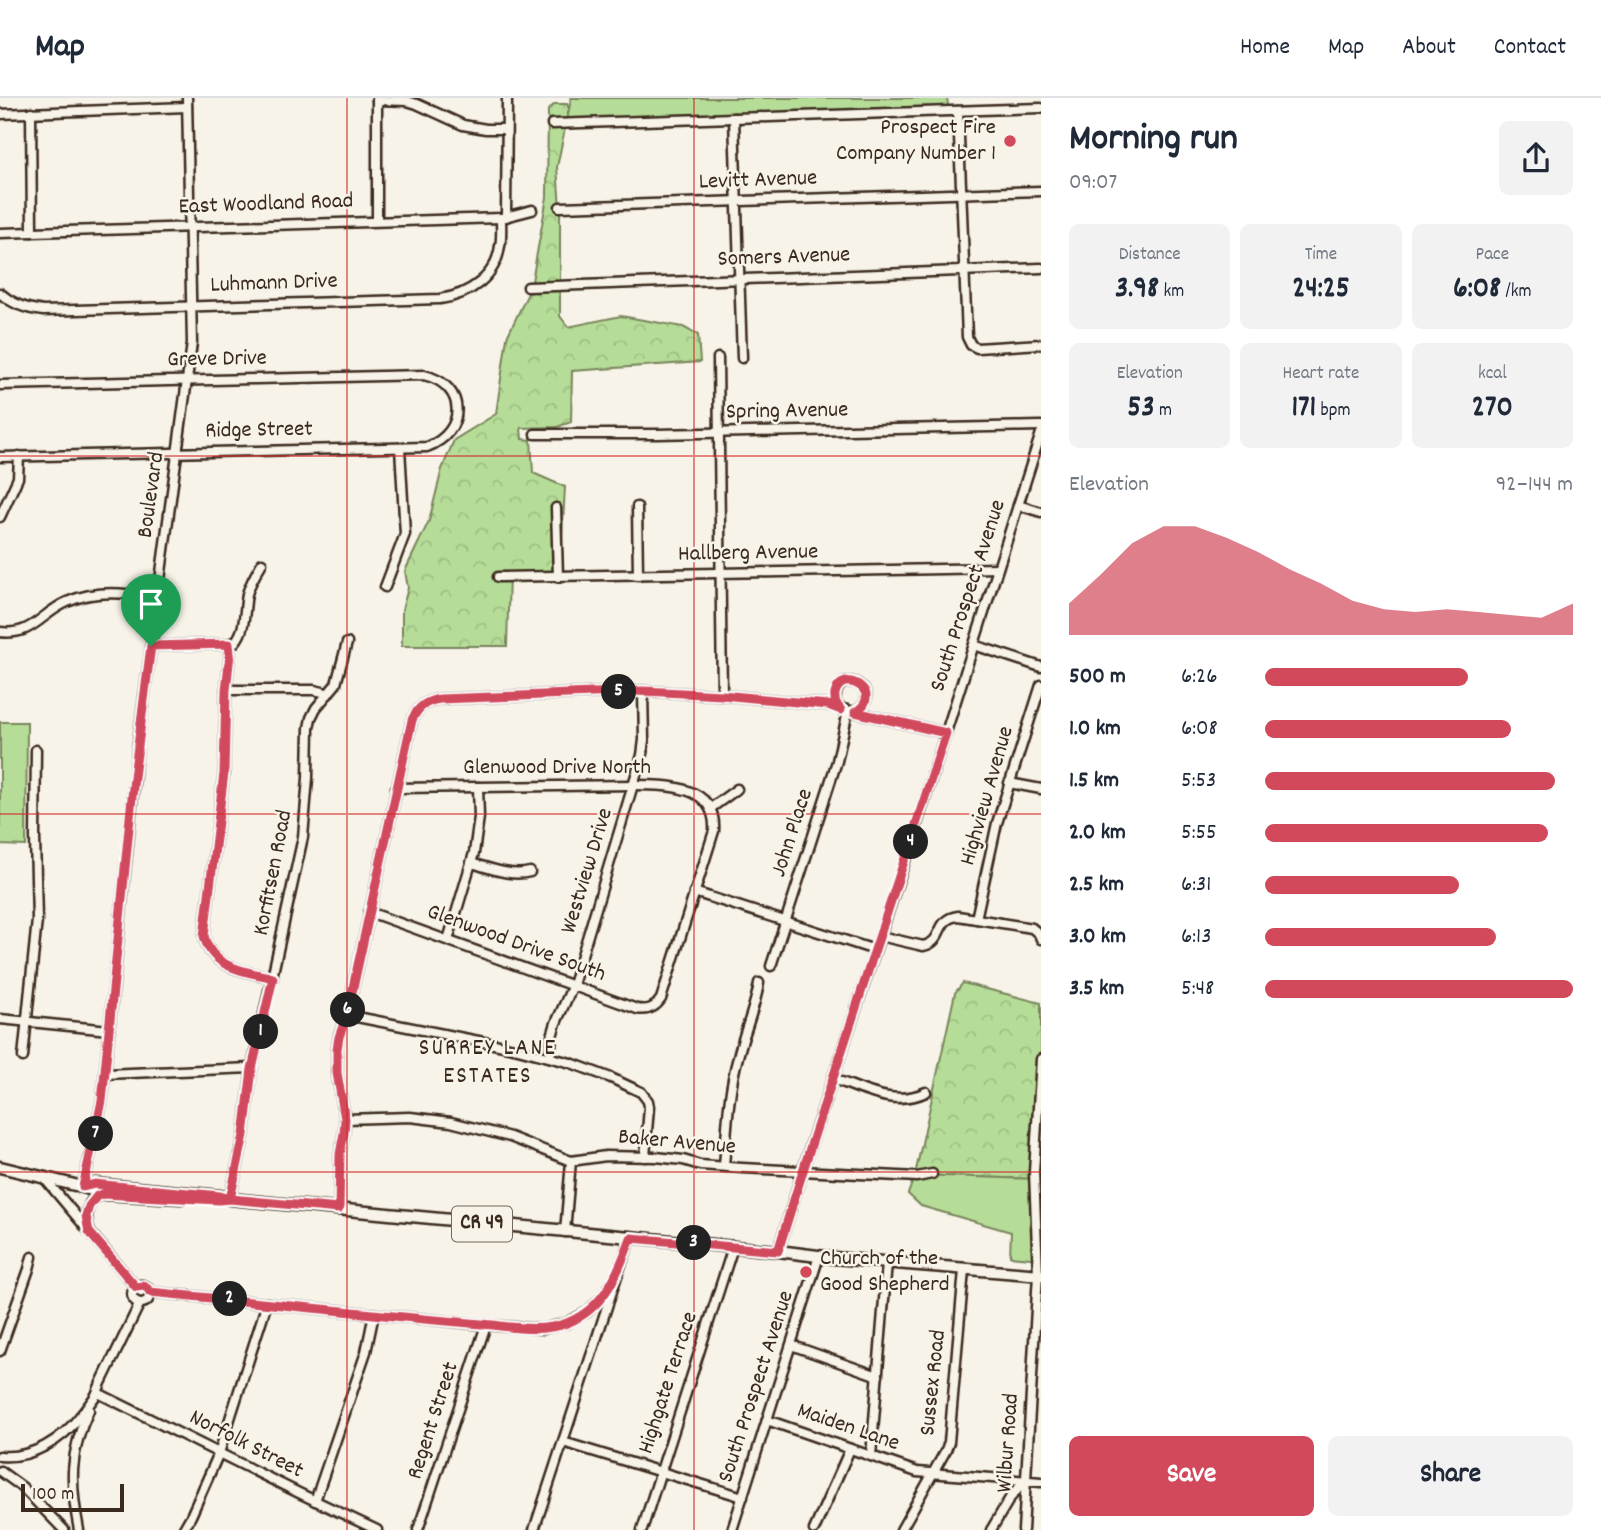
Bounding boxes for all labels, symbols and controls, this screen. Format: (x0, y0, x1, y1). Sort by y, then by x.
text: Map (35, 25, 85, 72)
text: Home (1240, 31, 1290, 65)
text: Map (1328, 31, 1364, 65)
text: About (1402, 31, 1456, 65)
text: Contact (1494, 31, 1566, 65)
place label: Prospect Fire Company Number 1 (836, 112, 996, 171)
text: Morning run (1069, 113, 1238, 168)
button: share (1499, 121, 1573, 195)
marker: Prospect Fire Company Number 1 (1002, 133, 1018, 149)
street label: Levitt Avenue (698, 162, 818, 200)
text: 09:07 (1069, 167, 1117, 200)
street label: East Woodland Road (178, 185, 354, 225)
street label: Somers Avenue (717, 239, 851, 277)
text: Distance (1119, 242, 1181, 269)
text: Time (1305, 242, 1337, 269)
text: Pace (1476, 242, 1509, 269)
street label: Luhmann Drive (210, 265, 338, 303)
text: 3.98 (1115, 269, 1159, 312)
text: 24:25 (1292, 269, 1350, 312)
text: 6:08 (1453, 269, 1501, 312)
text: km (1159, 279, 1184, 306)
text: /km (1501, 279, 1532, 306)
street label: Greve Drive (167, 343, 267, 377)
text: Elevation (1117, 361, 1183, 388)
text: Heart rate (1283, 361, 1359, 388)
text: kcal (1478, 361, 1507, 388)
text: 53 (1127, 388, 1155, 431)
text: 171 (1291, 388, 1316, 431)
text: 270 (1472, 388, 1513, 431)
street label: Spring Avenue (726, 394, 848, 430)
text: m (1155, 398, 1172, 425)
text: bpm (1316, 398, 1351, 425)
street label: Ridge Street (205, 414, 313, 448)
street label: Boulevard (130, 450, 174, 540)
text: Elevation (1069, 469, 1149, 502)
text: 92–144 m (1496, 469, 1573, 502)
street label: South Prospect Avenue (922, 496, 1016, 696)
street label: Hallberg Avenue (678, 536, 818, 572)
pin (121, 574, 181, 646)
icon: arrive (132, 585, 170, 623)
text: 500 m (1069, 661, 1126, 694)
text: 6:26 (1181, 661, 1217, 694)
pin: 5 (602, 674, 636, 710)
text: 5 (614, 678, 623, 705)
text: 1.0 km (1069, 713, 1121, 746)
text: 6:08 (1181, 713, 1218, 746)
street label: Highview Avenue (952, 722, 1024, 870)
street label: Glenwood Drive North (463, 752, 651, 785)
text: 1.5 km (1069, 765, 1119, 798)
text: 5:53 (1181, 765, 1216, 798)
street label: John Place (763, 785, 823, 881)
street label: Westview Drive (553, 804, 623, 938)
street label: Korfitsen Road (246, 807, 302, 939)
text: 2.0 km (1069, 817, 1126, 850)
text: 5:55 (1181, 817, 1217, 850)
pin: 4 (894, 824, 928, 860)
text: 4 (907, 828, 914, 855)
text: 2.5 km (1069, 869, 1124, 902)
text: 6:31 (1181, 869, 1211, 902)
street label: Glenwood Drive South (422, 896, 610, 992)
text: 3.0 km (1069, 921, 1126, 954)
text: 6:13 (1181, 921, 1211, 954)
text: 3.5 km (1069, 973, 1124, 1006)
text: 5:48 (1181, 973, 1214, 1006)
pin: 6 (330, 992, 366, 1028)
text: 6 (343, 996, 352, 1023)
pin: 1 (244, 1014, 278, 1049)
text: 1 (258, 1018, 263, 1045)
district label: SURREY LANE ESTATES (419, 1032, 557, 1094)
pin: 7 (78, 1116, 114, 1152)
text: 7 (92, 1120, 99, 1147)
street label: Baker Avenue (617, 1121, 737, 1165)
road number: CR 49 (452, 1206, 512, 1242)
pin: 3 (676, 1226, 712, 1260)
text: 3 (689, 1229, 698, 1256)
place label: Church of the Good Shepherd (820, 1243, 950, 1302)
marker: Church of the Good Shepherd (798, 1264, 814, 1280)
pin: 2 (212, 1282, 247, 1316)
text: 2 (225, 1285, 234, 1312)
street label: South Prospect Avenue (710, 1287, 804, 1487)
street label: Highgate Terrace (630, 1308, 708, 1458)
street label: Sussex Road (912, 1328, 956, 1438)
street label: Regent Street (399, 1358, 469, 1484)
street label: Wilbur Road (989, 1392, 1029, 1494)
street label: Maiden Lane (792, 1395, 904, 1461)
street label: Norfolk Street (183, 1402, 309, 1488)
button: Save (1069, 1436, 1314, 1516)
button: Share (1328, 1436, 1573, 1516)
scale bar (21, 1481, 124, 1513)
text: 100 m (32, 1482, 74, 1509)

